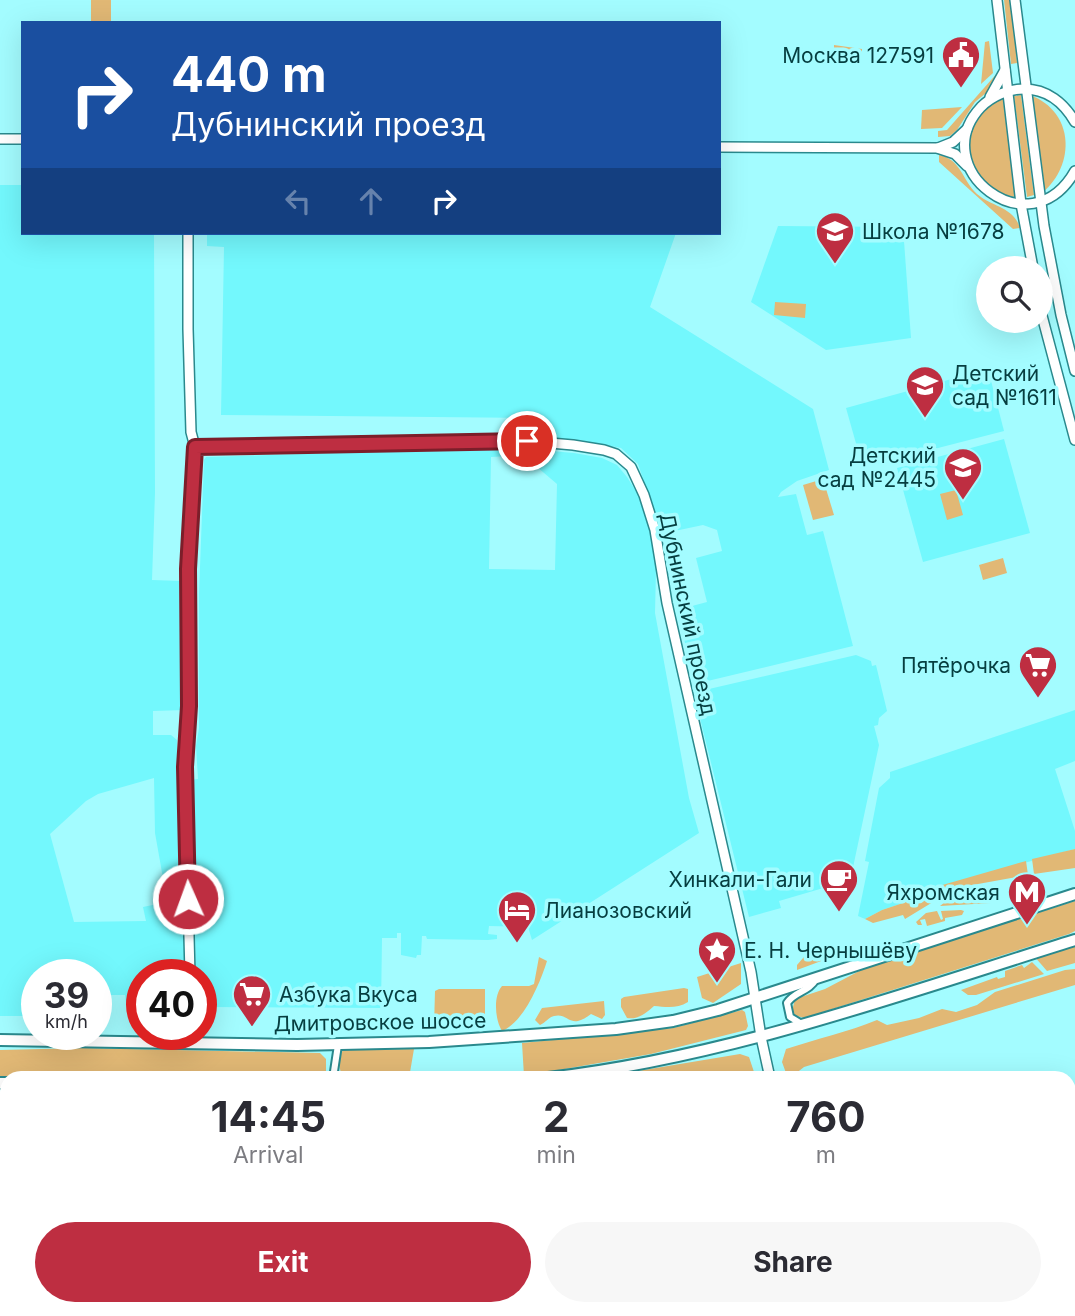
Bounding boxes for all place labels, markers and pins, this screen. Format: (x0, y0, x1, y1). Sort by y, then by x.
public building icon: Москва 127591 (940, 34, 982, 89)
place label: Москва 127591 (782, 43, 934, 68)
school or university icon: Школа №1678 (814, 210, 856, 265)
place label: Школа №1678 (862, 219, 1004, 244)
place label: Детский сад №1611 (952, 361, 1057, 410)
school or university icon: Детский сад №1611 (904, 364, 946, 419)
pin (497, 411, 557, 471)
place label: Детский сад №2445 (818, 443, 936, 492)
school or university icon: Детский сад №2445 (942, 446, 984, 501)
supermarket icon: Пятёрочка (1017, 644, 1059, 699)
place label: Пятёрочка (901, 653, 1011, 678)
cafe icon: Хинкали-Гали (818, 858, 860, 913)
place label: Хинкали-Гали (669, 867, 812, 892)
metro station icon: Яхромская (1006, 871, 1048, 926)
place label: Яхромская (887, 880, 1000, 905)
hotel icon: Лианозовский (496, 889, 538, 944)
place label: Лианозовский (544, 898, 692, 923)
place icon: Е. Н. Чернышёву (696, 929, 738, 984)
place label: Е. Н. Чернышёву (744, 938, 917, 963)
supermarket icon: Азбука Вкуса (231, 973, 273, 1028)
place label: Азбука Вкуса (279, 982, 418, 1007)

